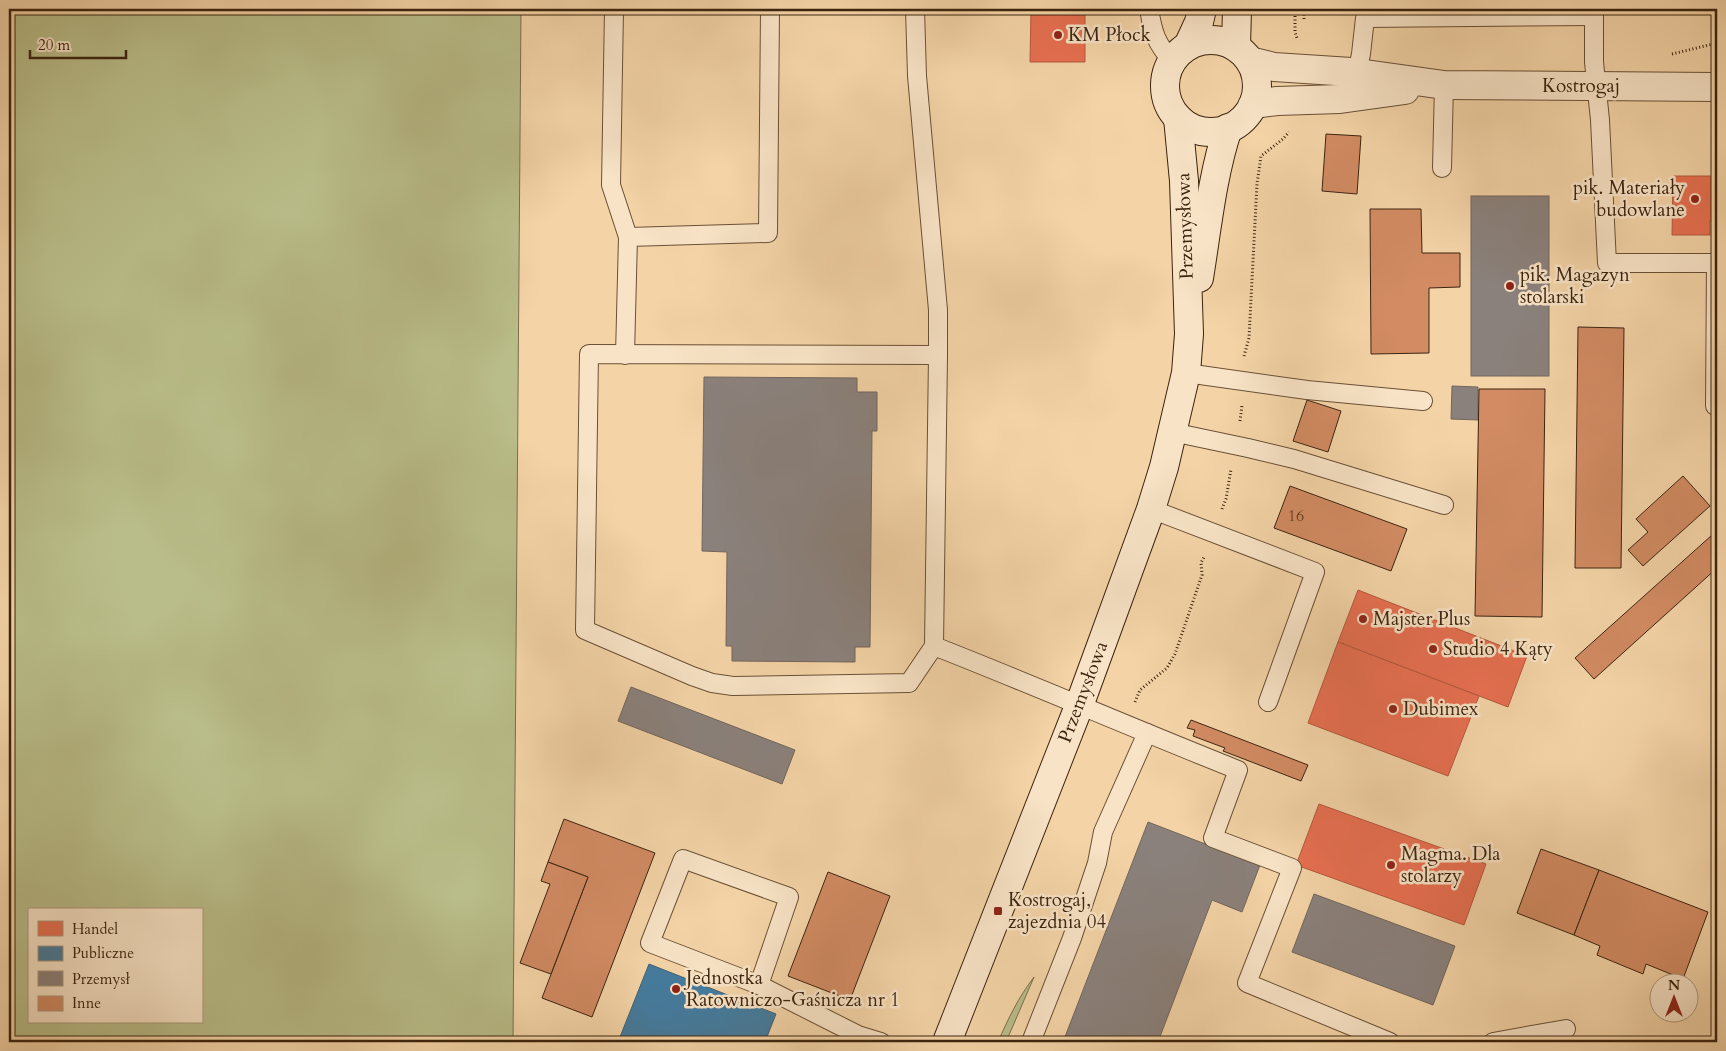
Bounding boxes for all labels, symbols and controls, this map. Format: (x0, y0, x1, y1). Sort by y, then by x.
place label: KM Płock (1068, 22, 1152, 48)
scale bar (30, 28, 126, 60)
marker: KM Płock (1052, 29, 1064, 41)
text: 20 m (38, 35, 70, 55)
street label: Kostrogaj (1542, 73, 1620, 99)
street label: Przemysłowa (1170, 172, 1200, 280)
place label: pik. Materiały budowlane (1573, 175, 1685, 223)
marker: pik. Materiały budowlane (1689, 193, 1701, 205)
place label: pik. Magazyn stolarski (1520, 262, 1630, 310)
marker: pik. Magazyn stolarski (1504, 280, 1516, 292)
house number: 16 (1288, 505, 1304, 527)
place label: Majster Plus (1373, 606, 1470, 632)
marker: Majster Plus (1357, 613, 1369, 625)
place label: Studio 4 Kąty (1443, 636, 1553, 662)
street label: Przemysłowa (1052, 638, 1114, 746)
marker: Studio 4 Kąty (1427, 643, 1439, 655)
place label: Dubimex (1403, 696, 1479, 722)
marker: Dubimex (1387, 703, 1399, 715)
place label: Magma. Dla stolarzy (1401, 841, 1500, 889)
marker: Magma. Dla stolarzy (1385, 859, 1397, 871)
place label: Kostrogaj, zajezdnia 04 (1008, 887, 1106, 935)
marker: Kostrogaj, zajezdnia 04 (992, 905, 1004, 917)
legend (28, 908, 202, 1024)
text: Handel (72, 919, 118, 939)
text: Publiczne (72, 943, 134, 963)
place label: Jednostka Ratowniczo-Gaśnicza nr 1 (683, 965, 900, 1013)
text: Przemysł (72, 969, 130, 989)
north arrow (1648, 974, 1698, 1024)
text: N (1668, 976, 1680, 995)
marker: Jednostka Ratowniczo-Gaśnicza nr 1 (670, 983, 682, 995)
text: Inne (72, 993, 101, 1013)

